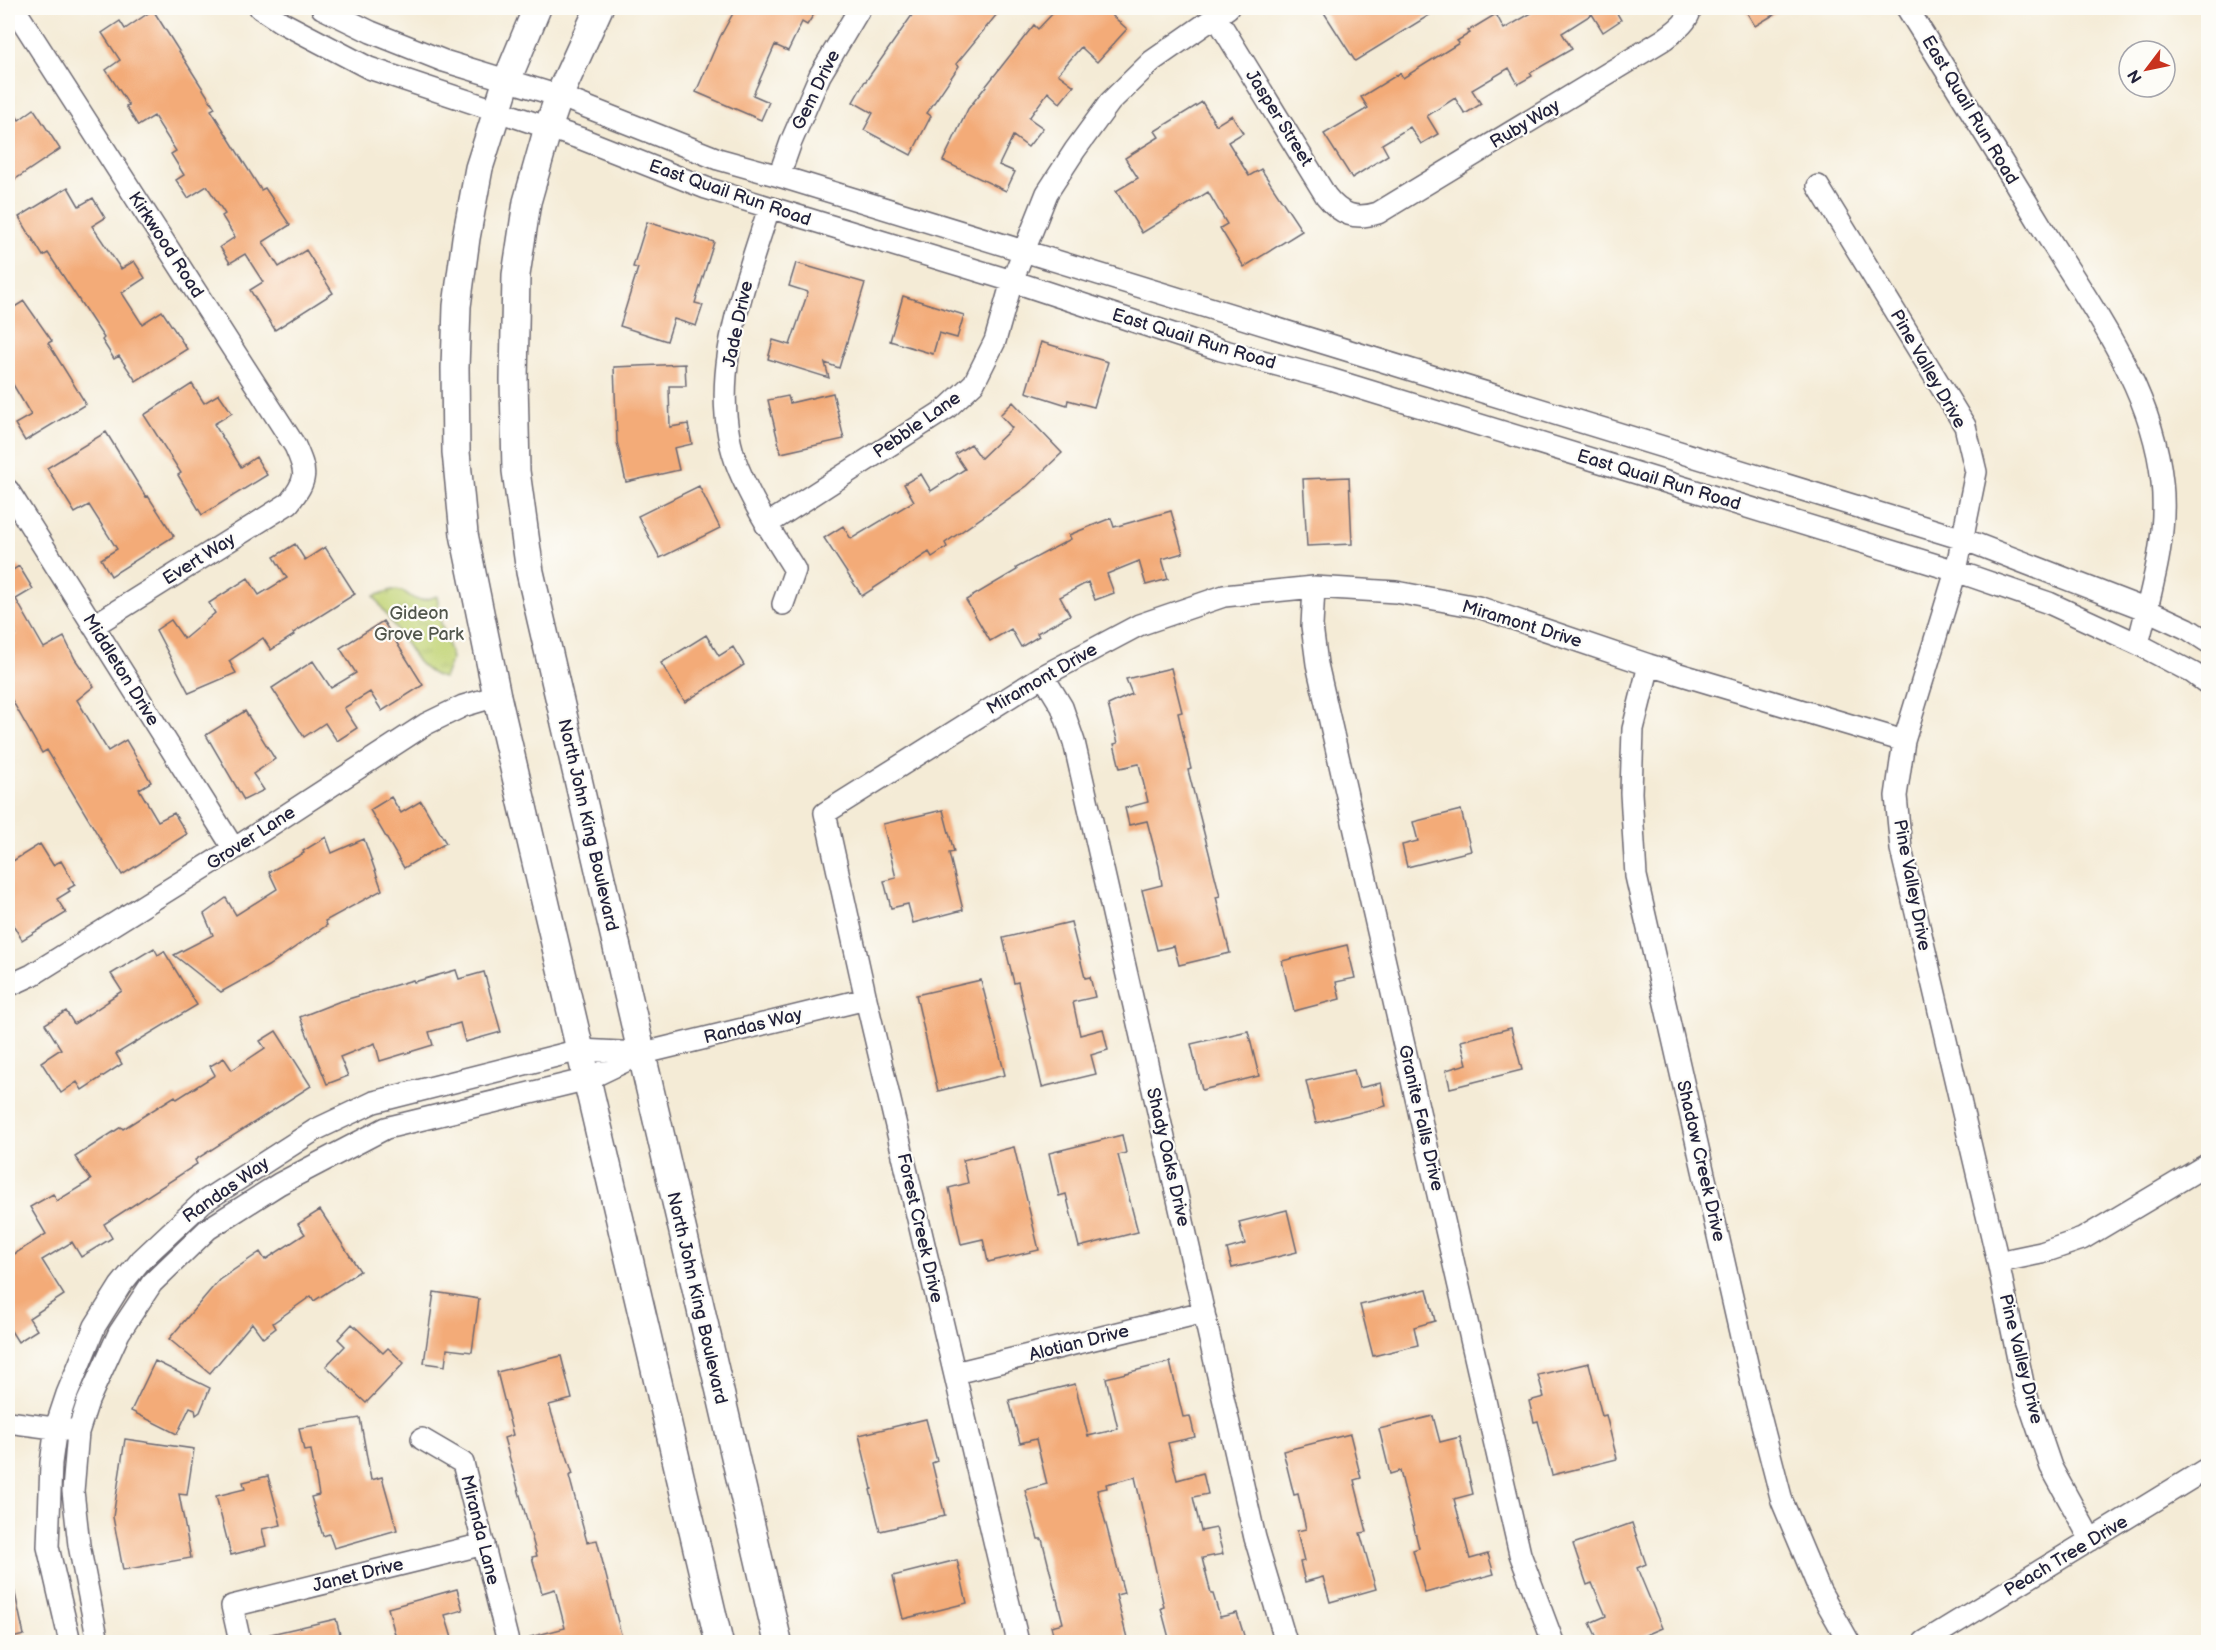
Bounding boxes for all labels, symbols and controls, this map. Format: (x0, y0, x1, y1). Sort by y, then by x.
street label: East Quail Run Road (1917, 32, 2023, 188)
north arrow (2117, 39, 2177, 99)
street label: Gem Drive (788, 46, 844, 133)
street label: Jasper Street (1241, 66, 1317, 170)
text: N (2124, 66, 2147, 86)
street label: Ruby Way (1486, 95, 1564, 153)
street label: East Quail Run Road (646, 155, 814, 231)
street label: Kirkwood Road (124, 188, 208, 302)
street label: Jade Drive (719, 279, 757, 369)
street label: East Quail Run Road (1110, 304, 1278, 374)
street label: Pine Valley Drive (1886, 306, 1971, 432)
street label: Pebble Lane (869, 387, 965, 463)
street label: East Quail Run Road (1575, 445, 1743, 515)
street label: Evert Way (159, 528, 240, 589)
street label: Miramont Drive (1460, 596, 1585, 652)
park label: Gideon Grove Park (374, 603, 464, 645)
street label: Middleton Drive (78, 610, 164, 730)
street label: Miramont Drive (983, 639, 1101, 719)
street label: North John King Boulevard (553, 717, 623, 933)
street label: Grover Lane (203, 802, 299, 874)
street label: Pine Valley Drive (1889, 818, 1935, 953)
street label: Randas Way (702, 1003, 805, 1048)
street label: Granite Falls Drive (1394, 1043, 1448, 1193)
street label: Shadow Creek Drive (1672, 1078, 1730, 1244)
street label: Shady Oaks Drive (1142, 1086, 1194, 1229)
street label: Forest Creek Drive (893, 1151, 947, 1305)
street label: Randas Way (179, 1152, 274, 1227)
street label: North John King Boulevard (662, 1190, 732, 1406)
street label: Pine Valley Drive (1995, 1292, 2047, 1426)
street label: Alotian Drive (1027, 1320, 1131, 1366)
street label: Miranda Lane (456, 1473, 504, 1587)
street label: Peach Tree Drive (2001, 1511, 2132, 1601)
street label: Janet Drive (310, 1554, 406, 1596)

